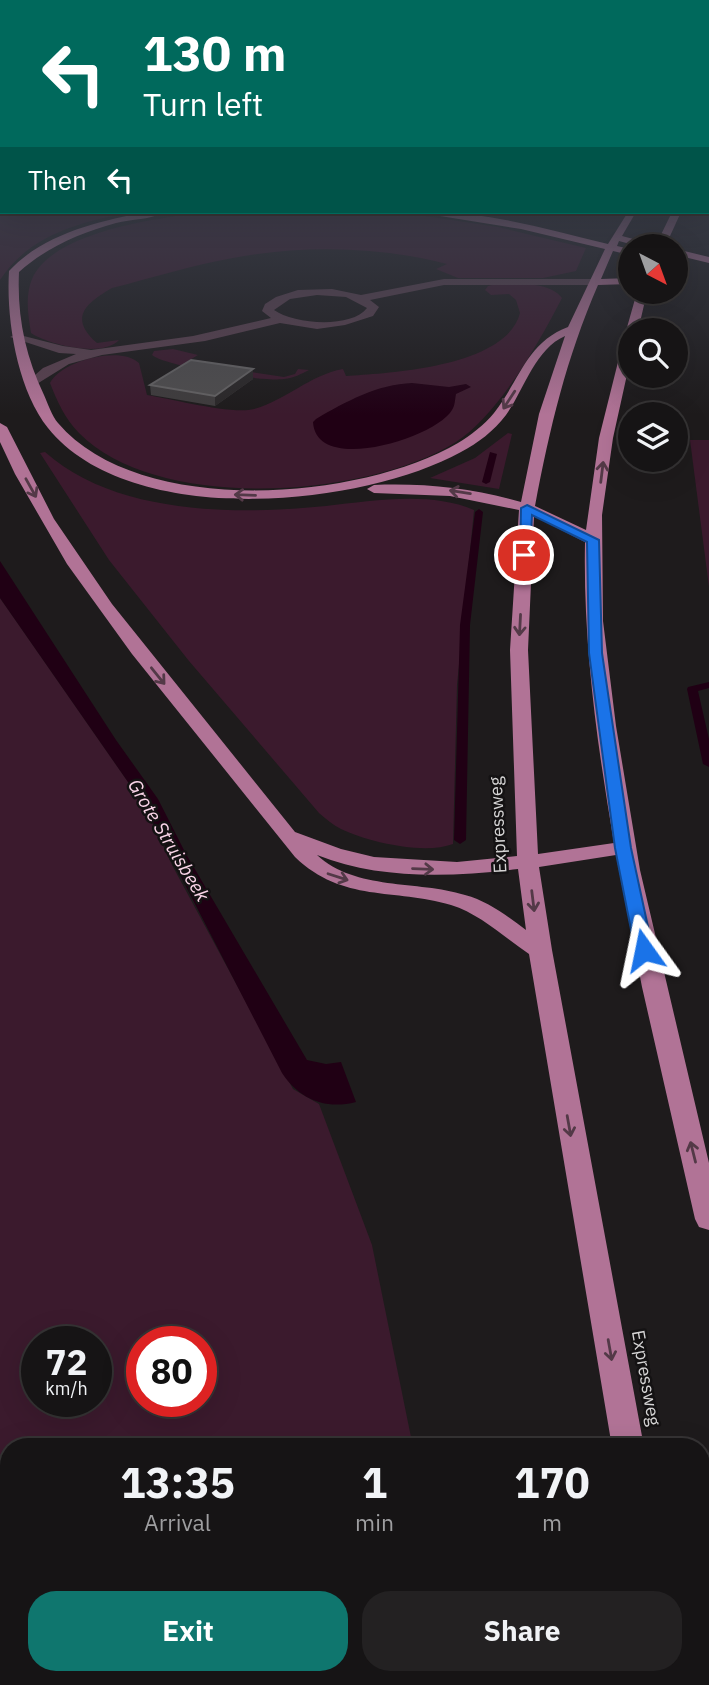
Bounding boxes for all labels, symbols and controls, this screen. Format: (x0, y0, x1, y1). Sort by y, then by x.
text: 130 m (143, 21, 287, 84)
icon: left (28, 28, 119, 119)
text: Turn left (143, 83, 263, 125)
icon: left (101, 161, 139, 199)
text: Then (28, 163, 87, 197)
north arrow (618, 234, 688, 304)
map controls (618, 234, 688, 472)
button: search (618, 318, 688, 388)
one-way arrow (502, 390, 516, 409)
button: layers (618, 402, 688, 472)
one-way arrow (595, 461, 608, 484)
one-way arrow (24, 477, 38, 497)
one-way arrow (449, 485, 472, 498)
one-way arrow (234, 489, 257, 502)
pin (494, 525, 554, 585)
icon: arrive (505, 536, 543, 574)
one-way arrow (514, 613, 527, 636)
one-way arrow (151, 666, 166, 684)
water label: Grote Struisbeek (123, 774, 216, 907)
street label: Expressweg (483, 776, 512, 874)
one-way arrow (411, 862, 434, 875)
one-way arrow (327, 871, 349, 884)
one-way arrow (527, 889, 540, 912)
position arrow (607, 913, 681, 987)
one-way arrow (563, 1114, 576, 1137)
one-way arrow (686, 1141, 699, 1164)
speed limit sign: 80 (126, 1326, 217, 1417)
street label: Expressweg (627, 1328, 666, 1428)
one-way arrow (604, 1338, 617, 1360)
text: 72 (45, 1339, 88, 1385)
text: km/h (45, 1377, 88, 1400)
text: 13:35 (120, 1455, 235, 1510)
text: 1 (362, 1455, 387, 1510)
text: 170 (514, 1455, 590, 1510)
text: Arrival (144, 1507, 211, 1537)
text: min (355, 1507, 394, 1537)
text: m (542, 1507, 562, 1537)
button: Exit (28, 1591, 348, 1671)
button: Share (362, 1591, 682, 1671)

